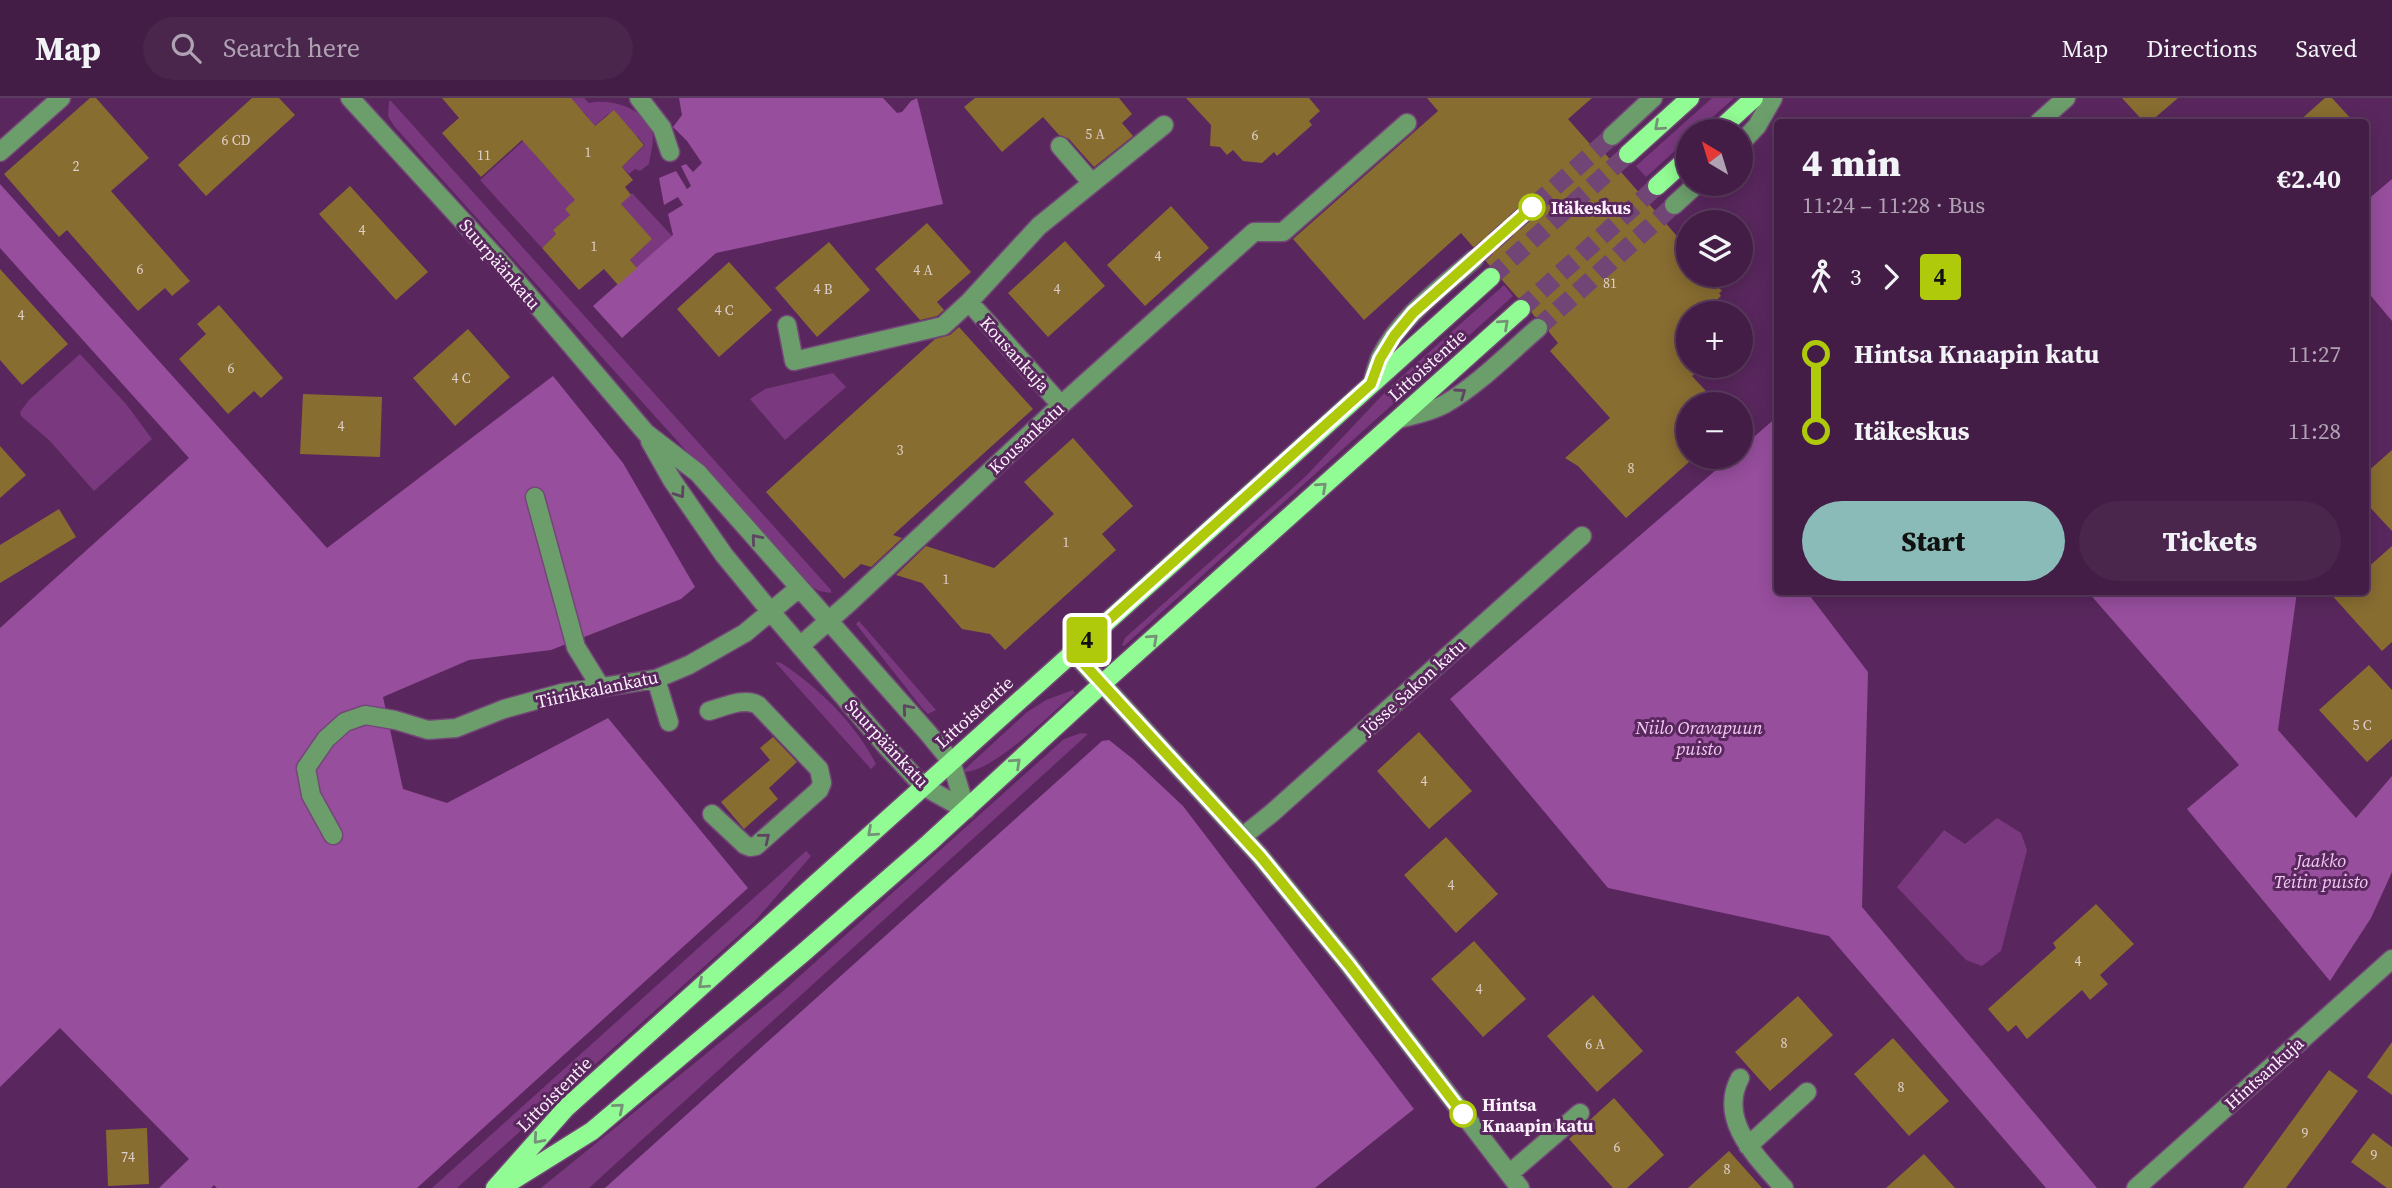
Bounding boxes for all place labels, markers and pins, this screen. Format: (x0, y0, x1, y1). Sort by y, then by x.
marker: Itäkeskus (1519, 194, 1545, 220)
place label: Itäkeskus (1551, 195, 1631, 220)
place label: Hintsa Knaapin katu (1482, 1092, 1593, 1138)
marker: Hintsa Knaapin katu (1450, 1101, 1476, 1127)

